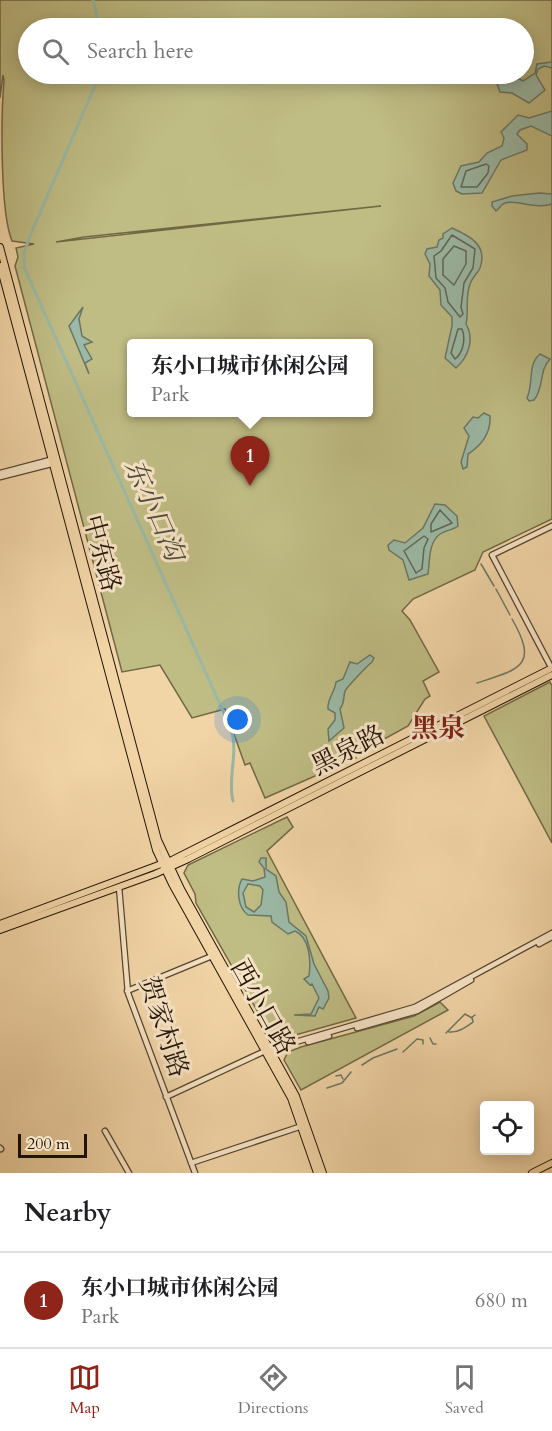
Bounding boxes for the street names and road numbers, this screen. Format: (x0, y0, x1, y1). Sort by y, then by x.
street label: 中东路 (75, 511, 129, 595)
street label: 黑泉路 (305, 717, 391, 783)
street label: 西小口路 (222, 953, 304, 1061)
street label: 贺家村路 (131, 972, 197, 1082)

